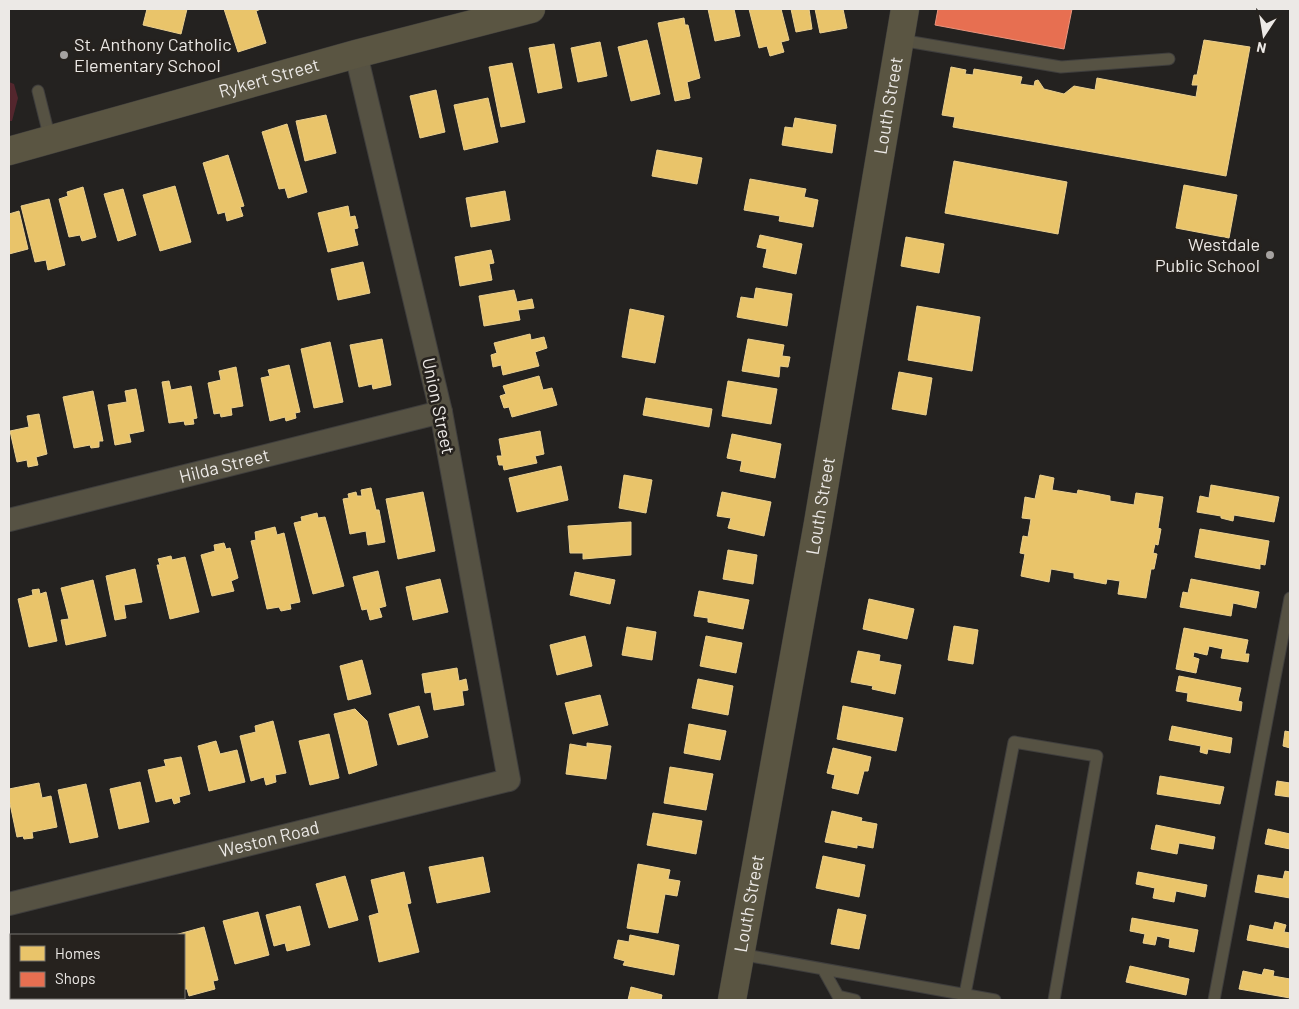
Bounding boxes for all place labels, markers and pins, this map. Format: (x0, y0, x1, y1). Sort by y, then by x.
place label: St. Anthony Catholic Elementary School (74, 33, 232, 76)
marker: St. Anthony Catholic Elementary School (58, 49, 70, 61)
place label: Westdale Public School (1155, 233, 1260, 276)
marker: Westdale Public School (1264, 249, 1276, 261)

